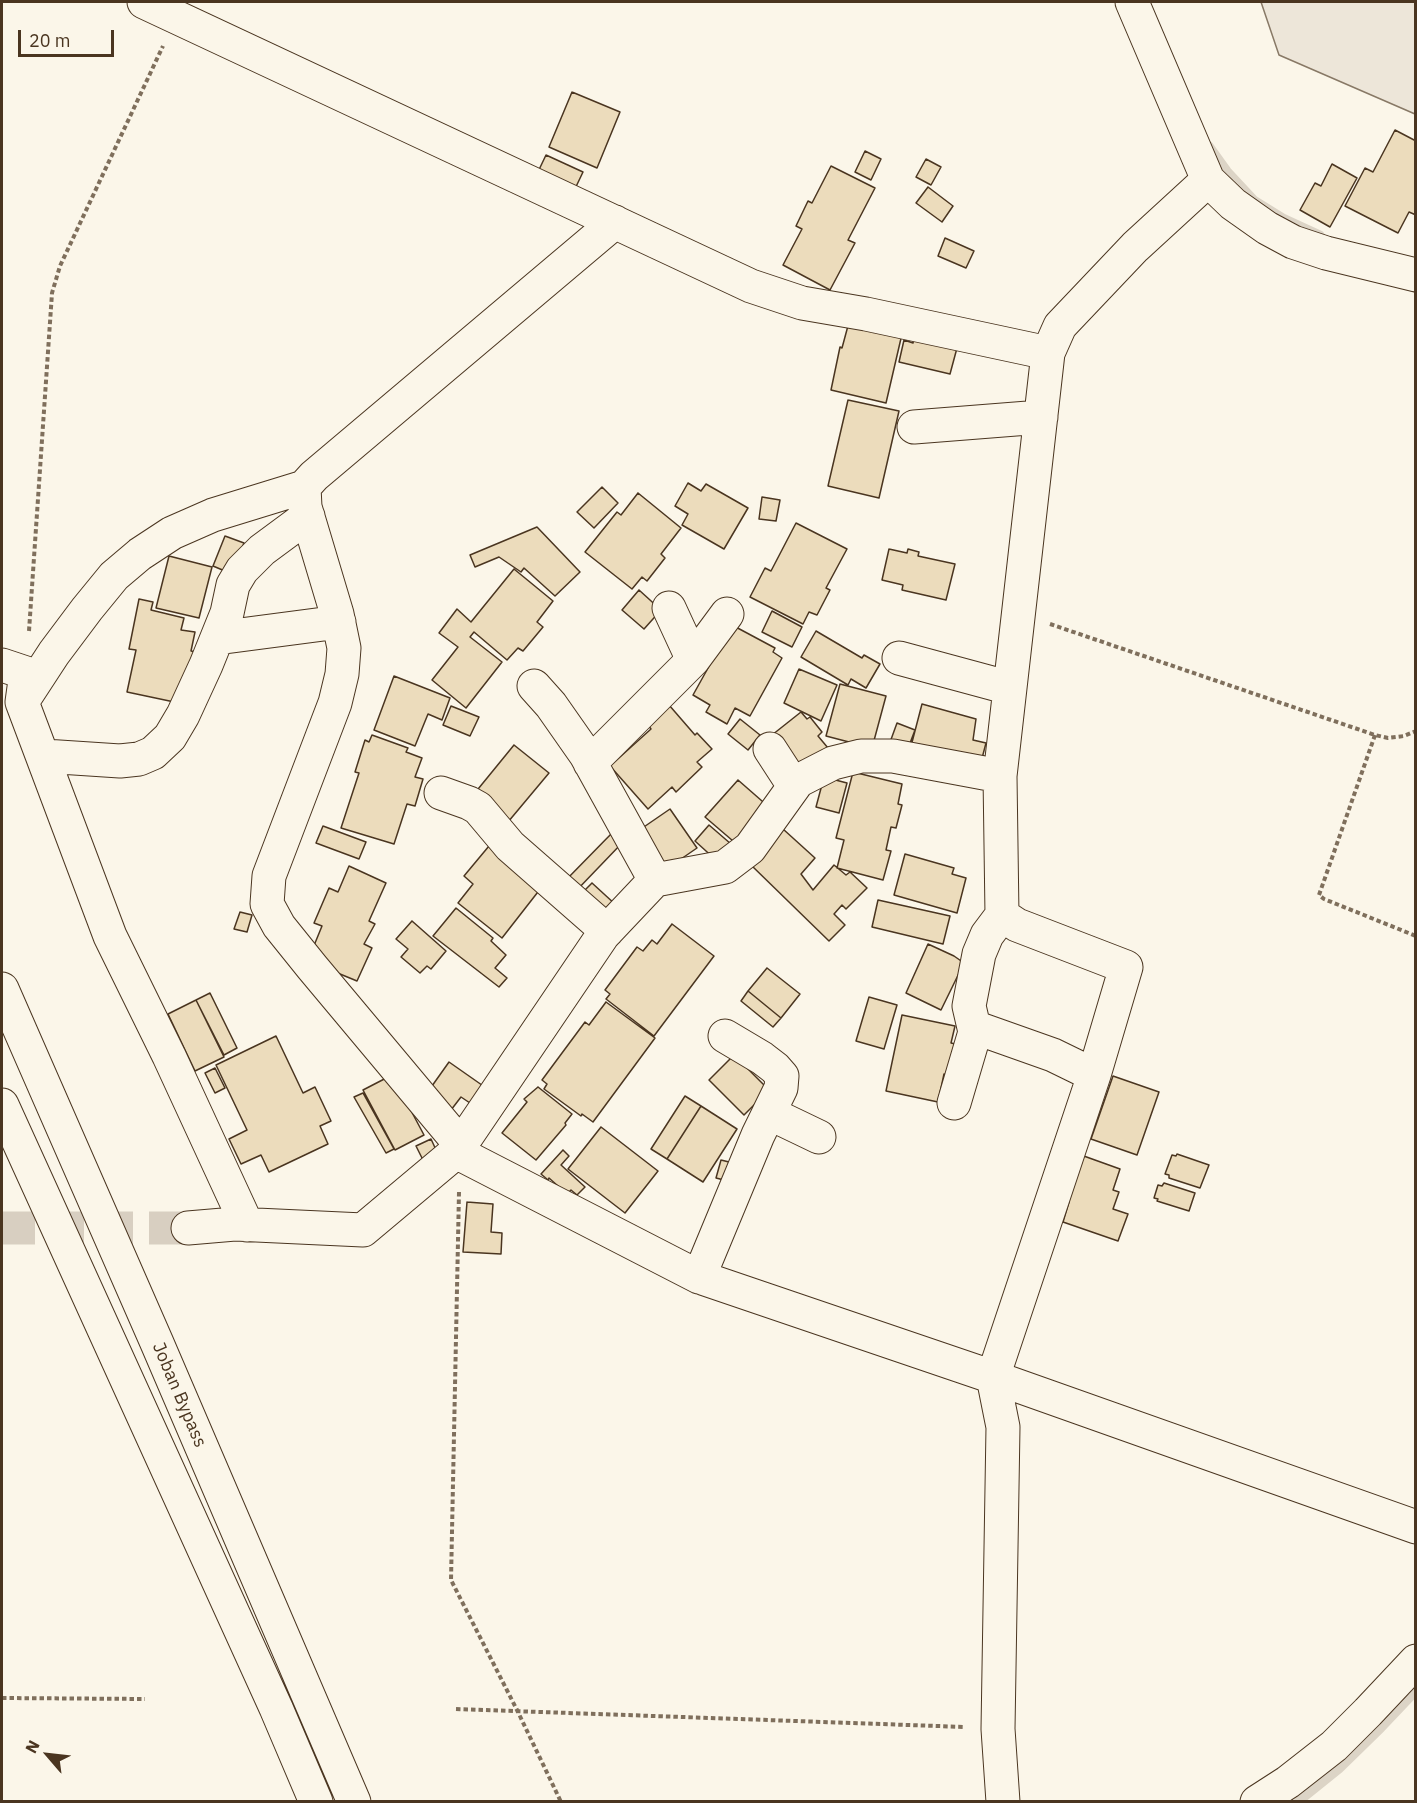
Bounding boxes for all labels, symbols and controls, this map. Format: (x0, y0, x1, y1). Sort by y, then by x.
scale bar (21, 18, 117, 56)
text: 20 m (29, 29, 71, 52)
street label: Joban Bypass (147, 1339, 211, 1451)
north arrow (18, 1725, 78, 1785)
text: N (21, 1737, 44, 1756)

